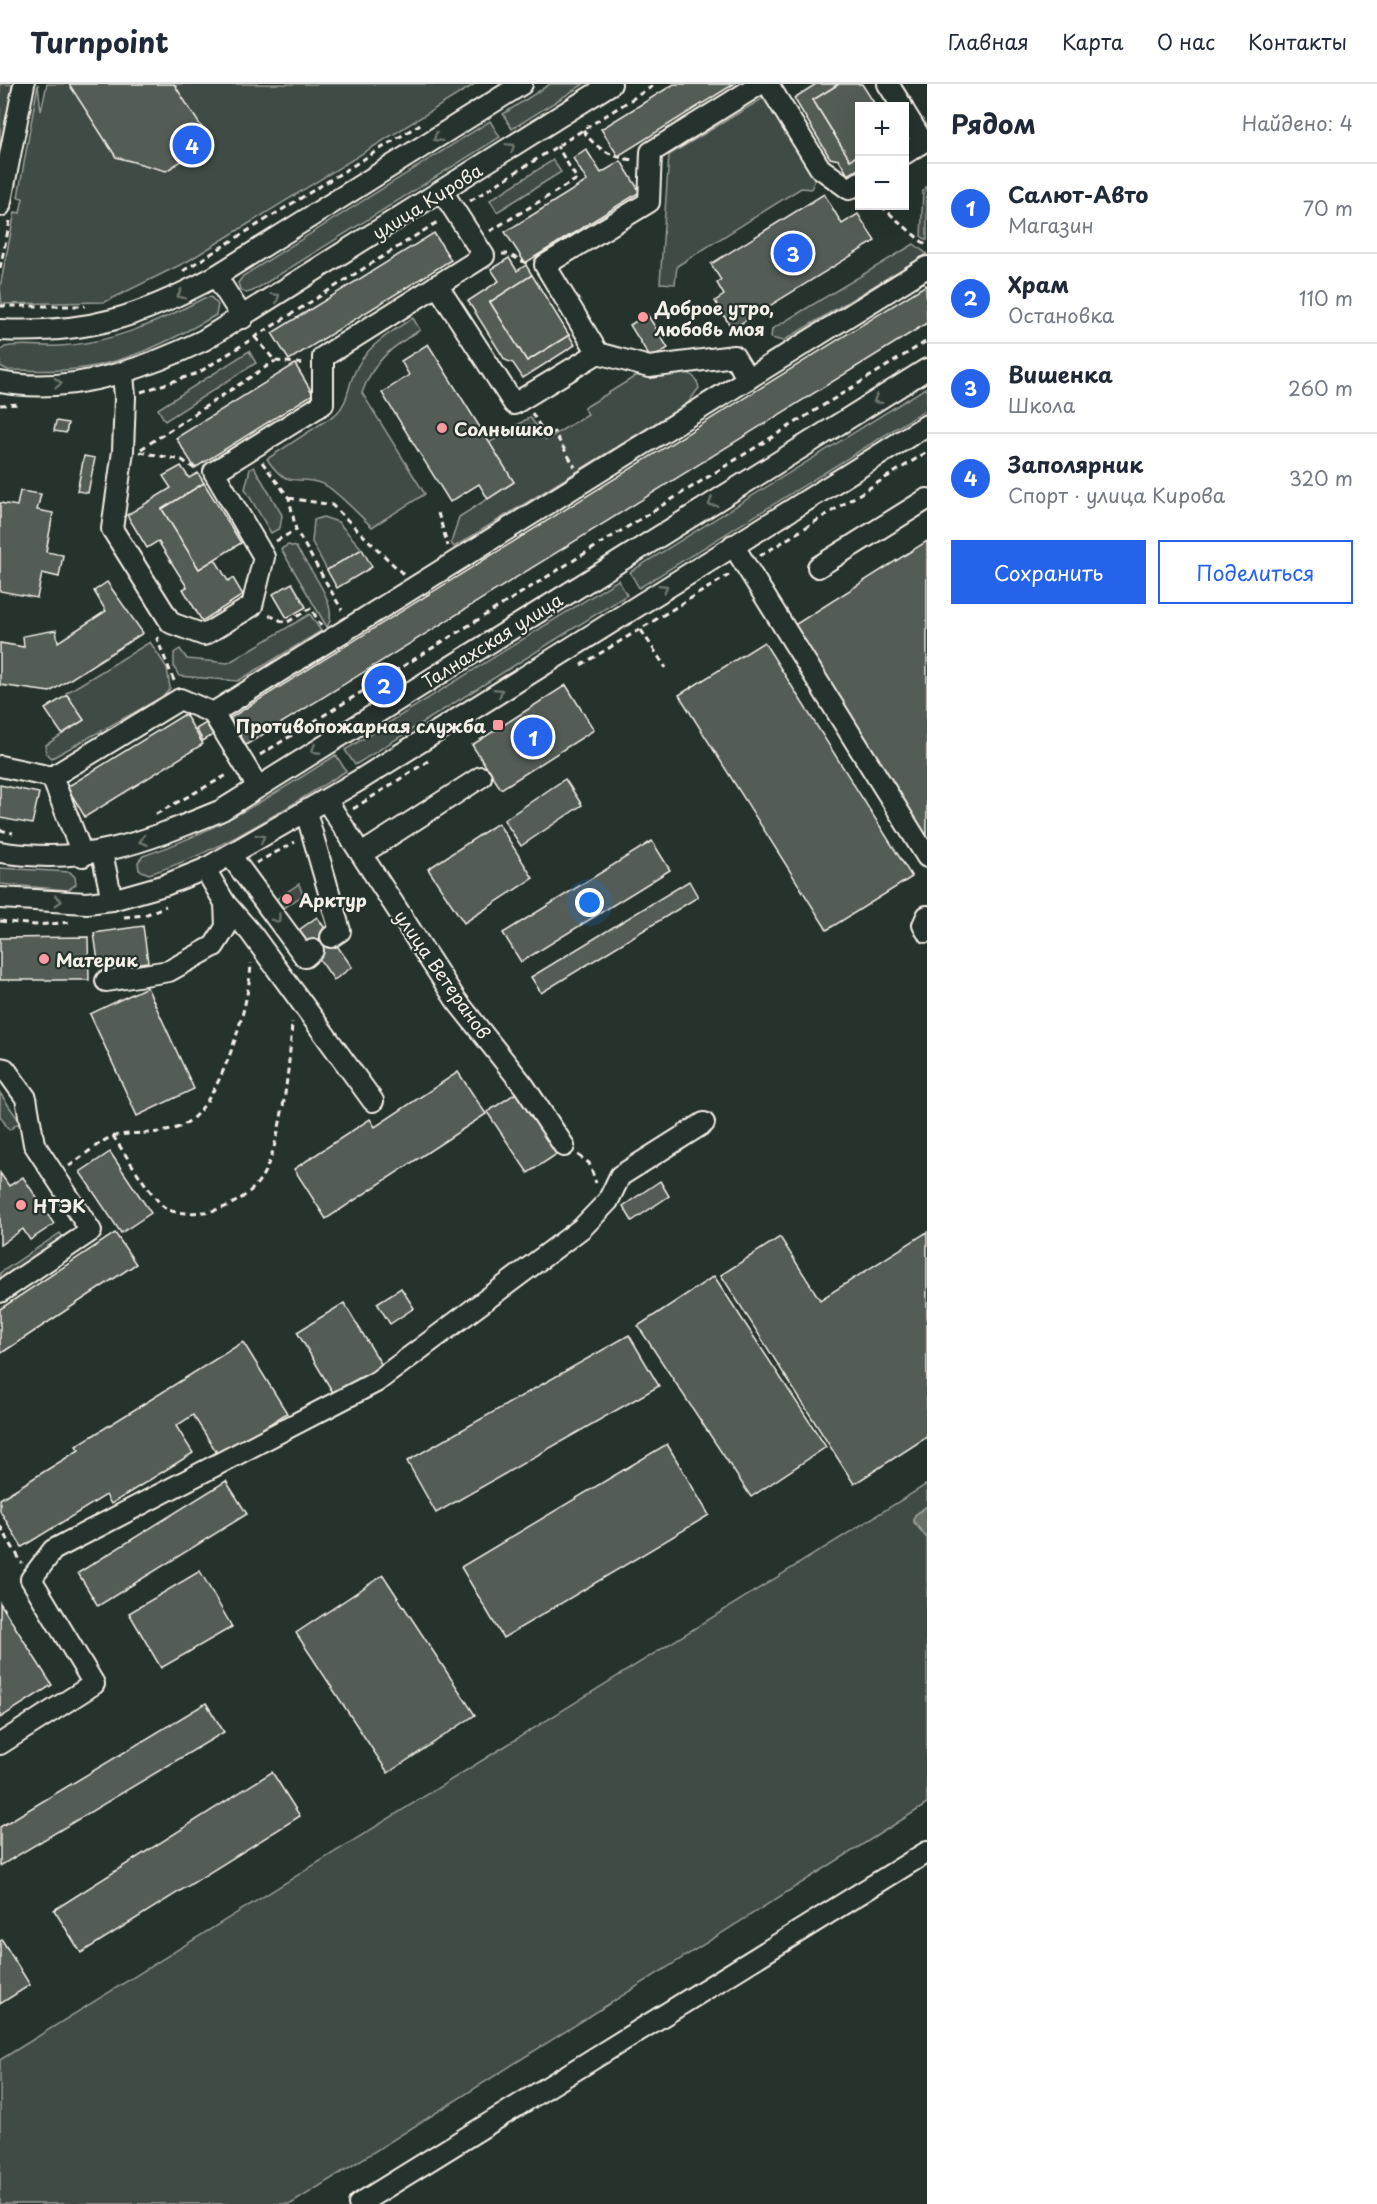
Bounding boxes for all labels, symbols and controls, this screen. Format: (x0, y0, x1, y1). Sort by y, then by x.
text: Turnpoint (30, 20, 169, 63)
text: Главная (948, 25, 1029, 57)
text: Карта (1062, 25, 1124, 57)
text: О нас (1157, 25, 1215, 57)
text: Контакты (1248, 25, 1347, 57)
map controls (855, 102, 909, 210)
button: + (855, 102, 909, 156)
text: Рядом (951, 104, 1036, 143)
text: Найдено: 4 (1242, 108, 1353, 138)
pin: 4 (172, 122, 212, 168)
one-way arrow (433, 130, 443, 142)
one-way arrow (505, 143, 515, 155)
street label: улица Кирова (367, 156, 488, 246)
button: − (855, 156, 909, 210)
text: Салют-Авто (1008, 177, 1148, 210)
text: 1 (966, 193, 975, 223)
text: 70 m (1303, 193, 1353, 223)
text: Магазин (1008, 210, 1094, 240)
pin: 3 (774, 230, 812, 276)
text: Храм (1008, 267, 1069, 300)
text: 2 (963, 283, 978, 313)
text: 110 m (1299, 283, 1353, 313)
one-way arrow (177, 287, 188, 299)
one-way arrow (269, 293, 280, 304)
place label: Доброе утро, любовь моя (654, 294, 774, 342)
text: Остановка (1008, 300, 1114, 330)
marker: Доброе утро, любовь моя (636, 310, 650, 324)
text: Вишенка (1008, 357, 1113, 390)
text: 3 (964, 373, 977, 403)
text: 260 m (1288, 373, 1353, 403)
one-way arrow (54, 376, 63, 389)
text: Школа (1008, 390, 1075, 420)
one-way arrow (873, 392, 883, 404)
place label: Солнышко (454, 415, 554, 442)
marker: Солнышко (435, 421, 449, 435)
text: Заполярник (1008, 447, 1143, 480)
text: 4 (964, 463, 977, 493)
text: 320 m (1289, 463, 1353, 493)
text: Спорт · улица Кирова (1008, 480, 1225, 510)
one-way arrow (708, 495, 718, 507)
button: Сохранить (951, 540, 1146, 604)
button: Поделиться (1158, 540, 1353, 604)
one-way arrow (658, 584, 668, 596)
street label: Талнахская улица (416, 585, 568, 694)
pin: 2 (364, 662, 404, 708)
one-way arrow (493, 688, 503, 700)
place label: Противопожарная служба (236, 712, 486, 739)
pin: 1 (514, 714, 552, 760)
marker: Противопожарная служба (491, 718, 505, 732)
one-way arrow (311, 743, 321, 755)
one-way arrow (138, 833, 149, 846)
one-way arrow (255, 833, 265, 845)
place label: Арктур (299, 886, 367, 913)
your location (575, 888, 604, 917)
marker: Арктур (280, 892, 294, 906)
one-way arrow (54, 895, 63, 908)
street label: улица Ветеранов (388, 904, 498, 1044)
one-way arrow (270, 913, 281, 924)
place label: Материк (56, 946, 138, 973)
marker: Материк (37, 952, 51, 966)
place label: НТЭК (33, 1192, 86, 1219)
marker: НТЭК (14, 1198, 28, 1212)

